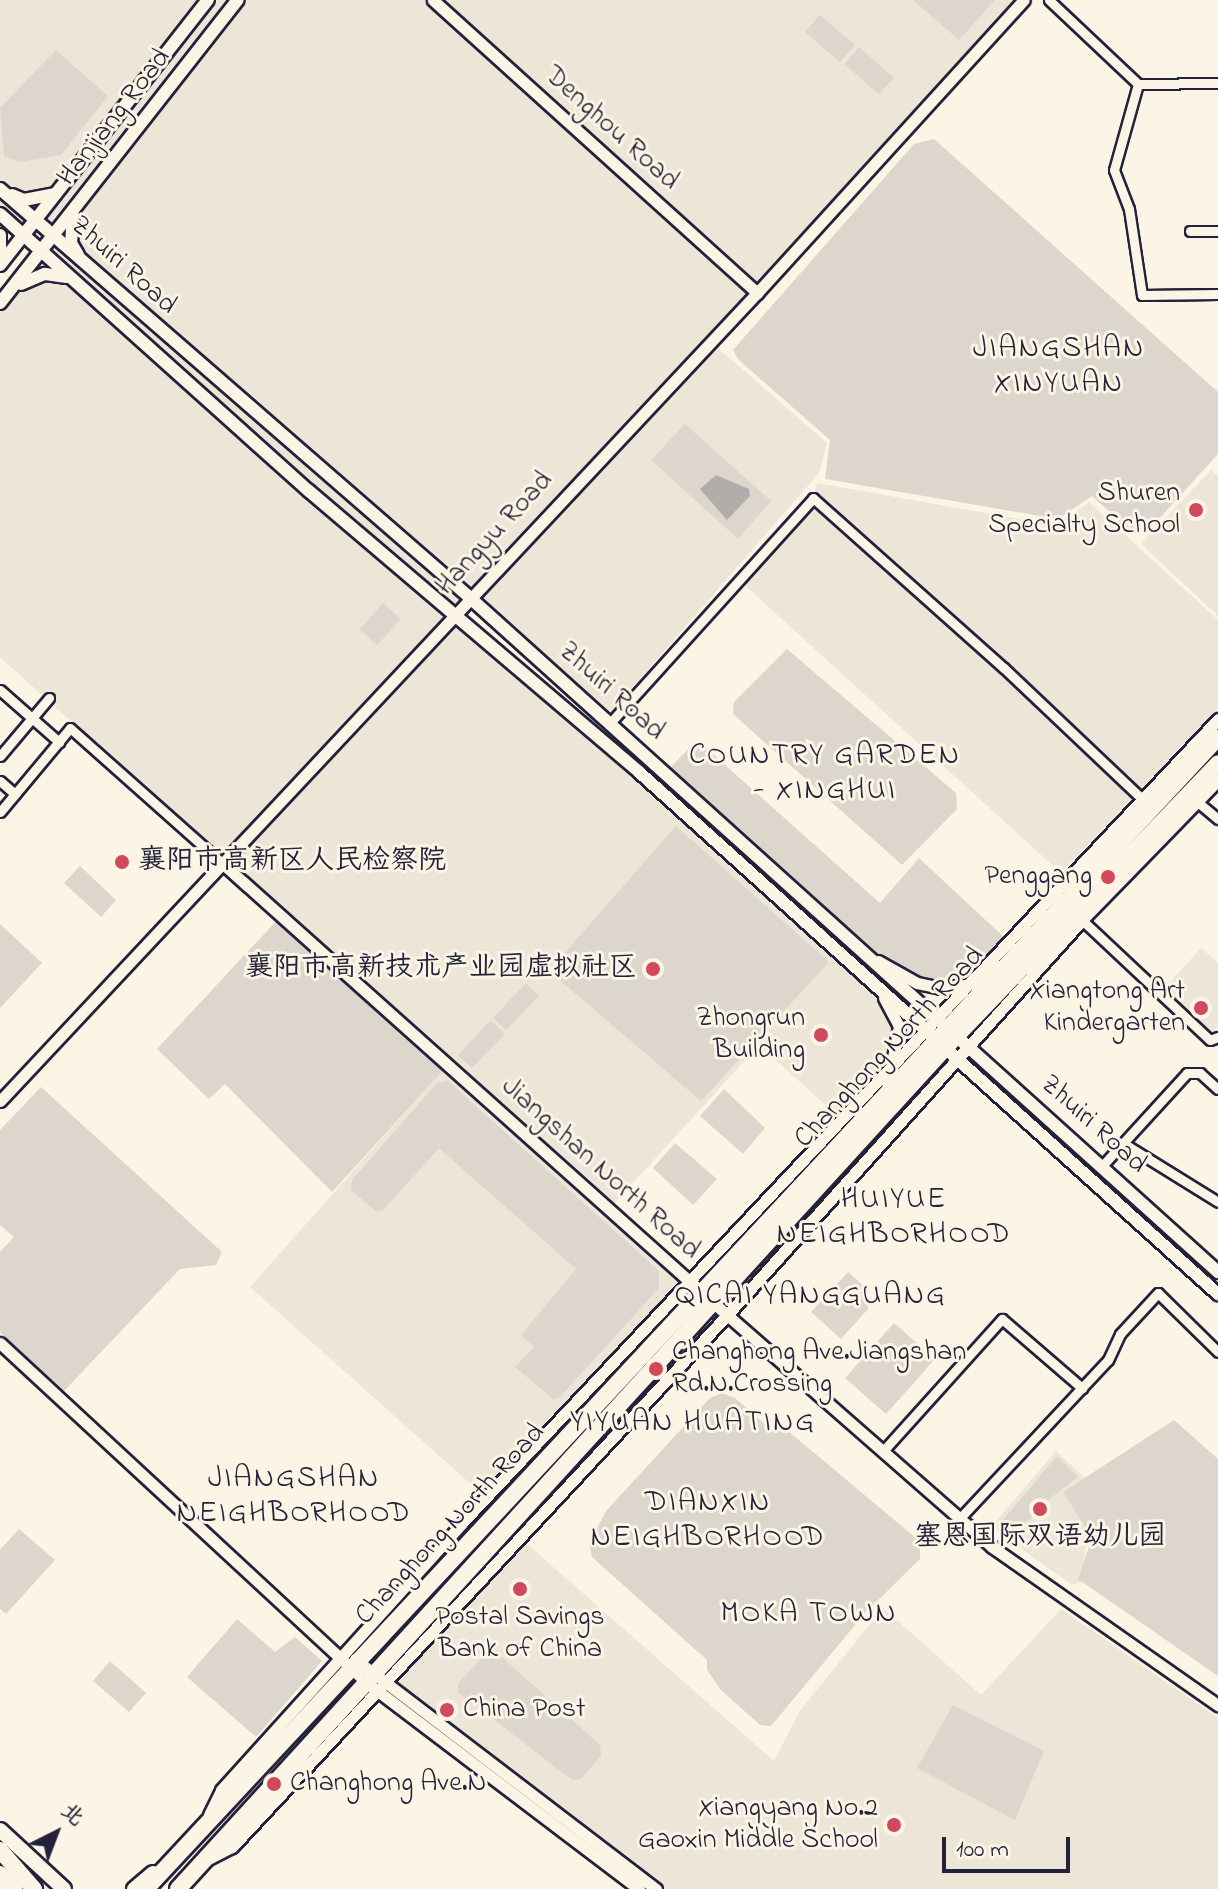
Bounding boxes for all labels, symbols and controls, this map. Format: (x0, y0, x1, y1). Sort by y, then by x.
street label: Hanjiang Road (51, 43, 179, 193)
street label: Denghou Road (537, 60, 685, 198)
street label: Zhuiri Road (63, 209, 183, 323)
district label: JIANGSHAN XINYUAN (973, 331, 1145, 402)
street label: Hangyu Road (429, 465, 561, 603)
place label: Shuren Specialty School (988, 477, 1180, 543)
marker: Shuren Specialty School (1187, 501, 1205, 519)
street label: Zhuiri Road (551, 635, 671, 749)
district label: COUNTRY GARDEN - XINGHUI (689, 738, 961, 808)
place label: 襄阳市高新区人民检察院 (138, 845, 446, 879)
marker: 襄阳市高新区人民检察院 (113, 853, 131, 871)
place label: Penggang (984, 860, 1092, 894)
marker: Penggang (1099, 868, 1117, 886)
street label: Changhong North Road (788, 940, 992, 1156)
place label: 襄阳市高新技术产业园虚拟社区 (245, 952, 637, 986)
marker: 襄阳市高新技术产业园虚拟社区 (644, 960, 662, 978)
place label: Xiangtong Art Kindergarten (1030, 975, 1185, 1041)
marker: Xiangtong Art Kindergarten (1192, 999, 1210, 1017)
place label: Zhongrun Building (696, 1002, 805, 1068)
marker: Zhongrun Building (812, 1026, 830, 1044)
street label: Zhuiri Road (1033, 1068, 1153, 1182)
street label: Jiangshan North Road (493, 1071, 707, 1267)
district label: HUIYUE NEIGHBORHOOD (776, 1182, 1012, 1252)
district label: QICAI YANGGUANG (675, 1278, 947, 1314)
place label: Changhong Ave.Jiangshan Rd.N.Crossing (672, 1336, 966, 1402)
marker: Changhong Ave.Jiangshan Rd.N.Crossing (647, 1360, 665, 1378)
district label: YIYUAN HUATING (570, 1405, 816, 1441)
street label: Changhong North Road (349, 1417, 553, 1633)
district label: JIANGSHAN NEIGHBORHOOD (176, 1461, 412, 1532)
district label: DIANXIN NEIGHBORHOOD (590, 1485, 826, 1556)
marker: 塞恩国际双语幼儿园 (1031, 1500, 1049, 1518)
place label: 塞恩国际双语幼儿园 (914, 1521, 1166, 1555)
marker: Postal Savings Bank of China (511, 1580, 529, 1598)
district label: MOKA TOWN (721, 1596, 897, 1632)
place label: Postal Savings Bank of China (435, 1601, 605, 1667)
place label: China Post (463, 1693, 585, 1727)
marker: China Post (438, 1701, 456, 1719)
place label: Changhong Ave.N (290, 1767, 486, 1801)
marker: Changhong Ave.N (265, 1775, 283, 1793)
place label: Xiangyang No.2 Gaoxin Middle School (638, 1792, 878, 1858)
north arrow (16, 1793, 96, 1873)
text: 北 (53, 1796, 91, 1834)
marker: Xiangyang No.2 Gaoxin Middle School (885, 1816, 903, 1834)
scale bar (946, 1821, 1074, 1871)
text: 100 m (956, 1833, 1009, 1868)

